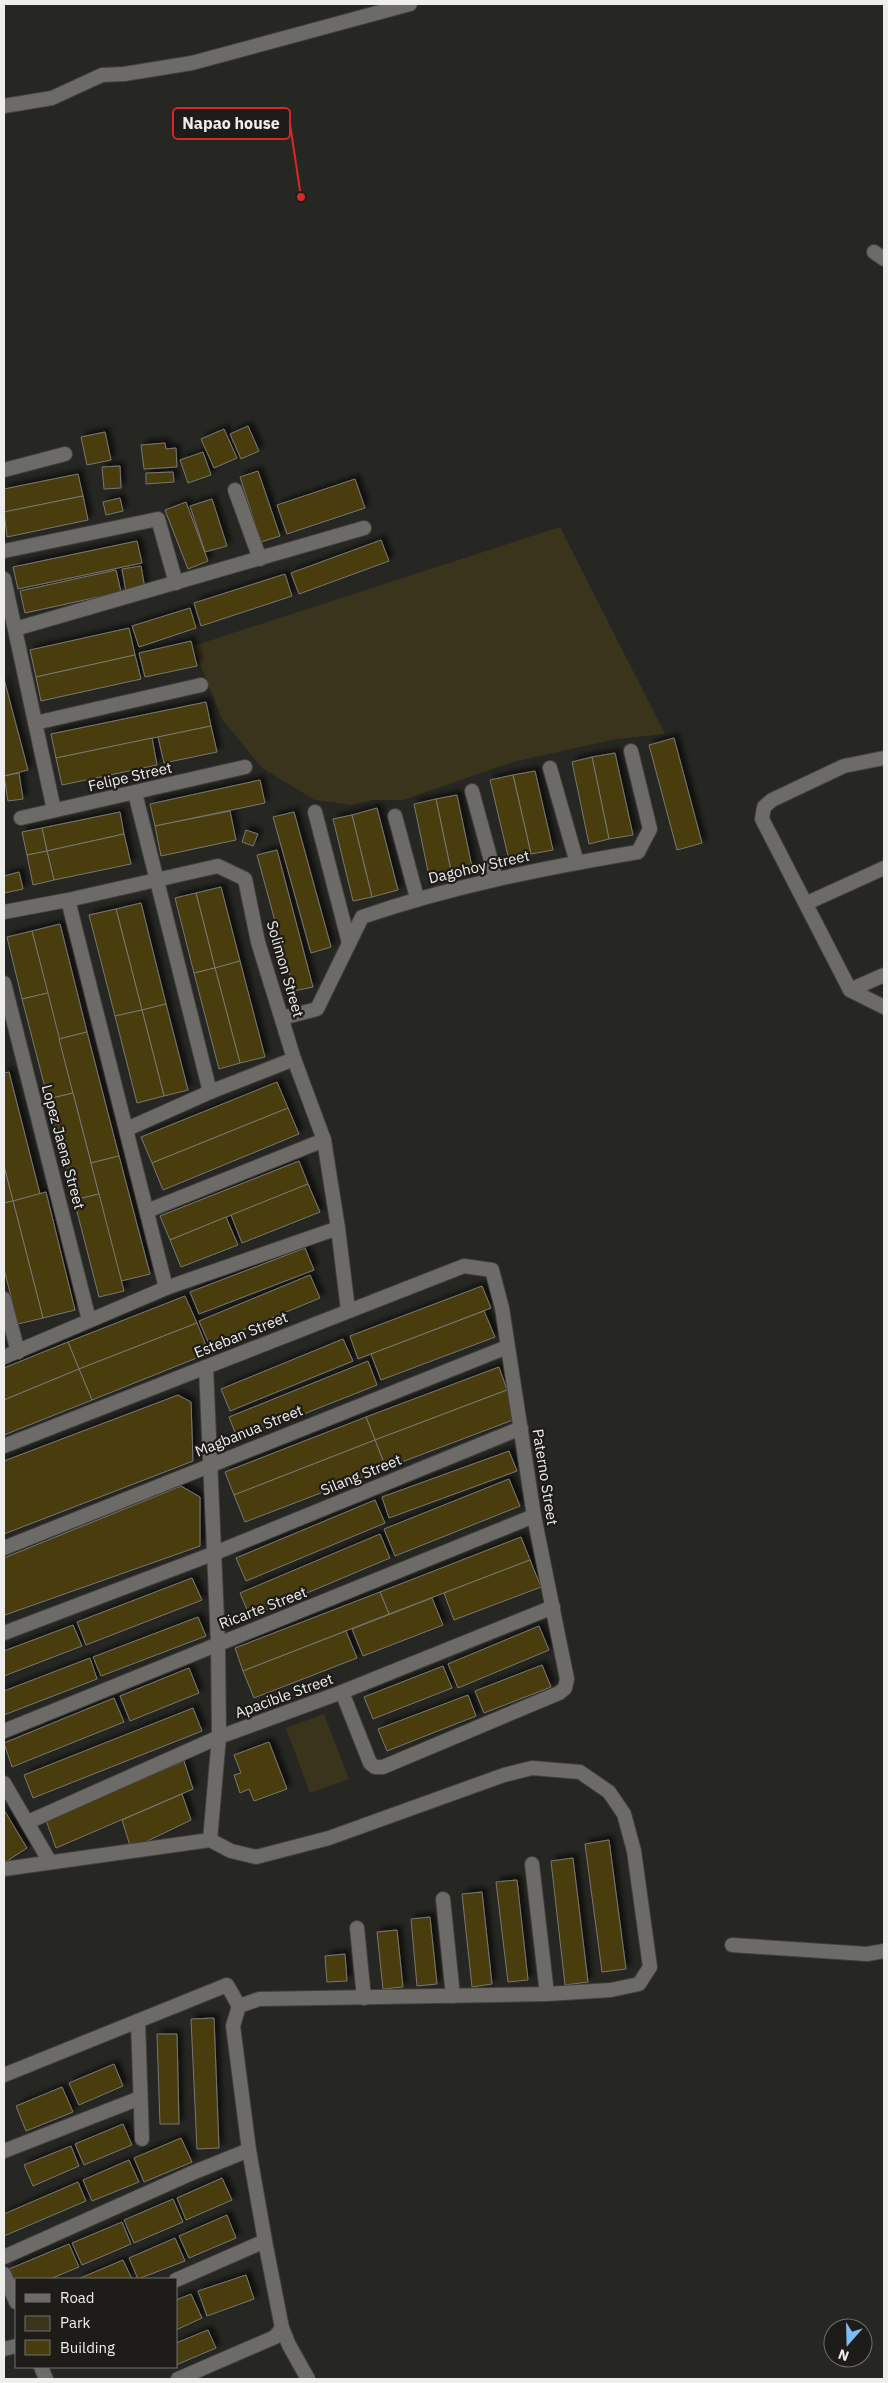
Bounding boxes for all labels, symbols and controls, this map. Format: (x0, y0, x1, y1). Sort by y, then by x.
callout: Napao house (173, 108, 290, 139)
text: Napao house (182, 113, 280, 133)
street label: Felipe Street (86, 758, 174, 795)
street label: Dagohoy Street (426, 846, 531, 887)
street label: Solimon Street (263, 918, 308, 1019)
street label: Lopez Jaena Street (38, 1082, 89, 1211)
street label: Esteban Street (191, 1307, 290, 1362)
street label: Magbanua Street (192, 1400, 305, 1461)
street label: Paterno Street (528, 1427, 563, 1527)
street label: Silang Street (318, 1450, 404, 1499)
street label: Ricarte Street (216, 1582, 309, 1633)
street label: Apacible Street (232, 1669, 336, 1722)
legend (15, 2278, 178, 2368)
text: Road (60, 2288, 95, 2307)
text: Park (60, 2313, 90, 2332)
north arrow (823, 2318, 873, 2368)
text: Building (60, 2338, 115, 2357)
text: N (836, 2345, 851, 2365)

